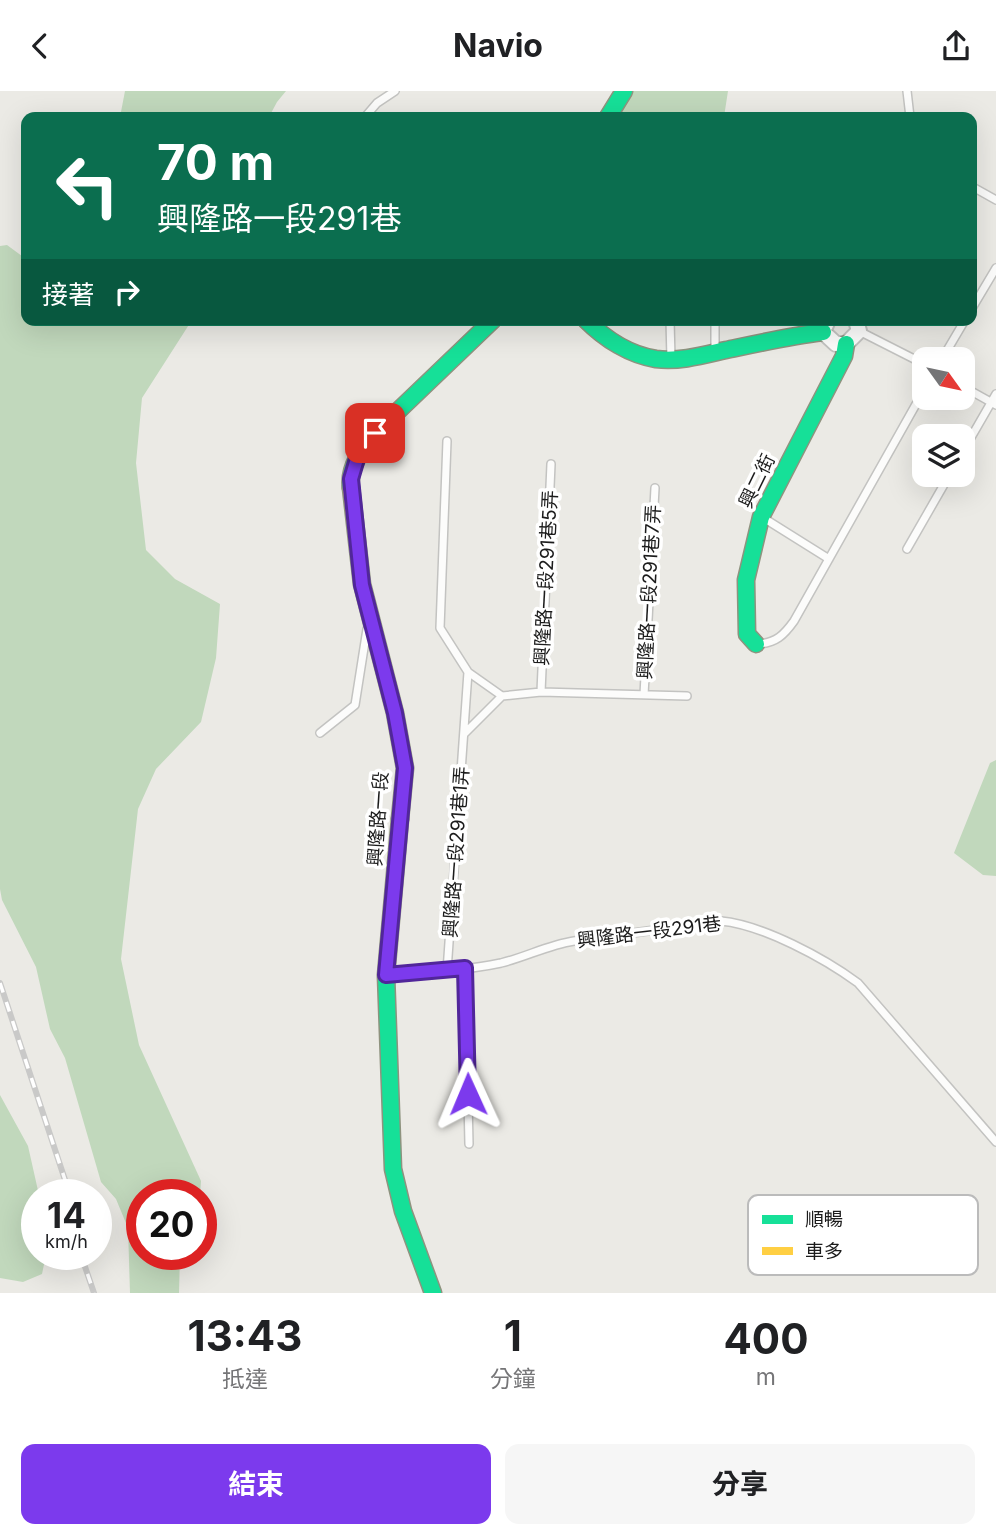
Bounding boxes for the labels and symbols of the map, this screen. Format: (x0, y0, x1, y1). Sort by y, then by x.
north arrow (912, 347, 975, 409)
pin (345, 403, 405, 463)
street label: 興二街 (734, 450, 780, 512)
street label: 興隆路一段291巷5弄 (530, 490, 562, 666)
street label: 興隆路一段291巷7弄 (633, 504, 665, 680)
street label: 興隆路一段291巷1弄 (439, 765, 473, 939)
street label: 興隆路一段 (363, 771, 393, 867)
street label: 興隆路一段291巷 (576, 912, 722, 952)
position arrow (431, 1057, 505, 1131)
speed limit sign: 20 (126, 1179, 217, 1270)
legend (748, 1195, 978, 1275)
text: 順暢 (805, 1208, 843, 1231)
text: 車多 (805, 1240, 843, 1263)

